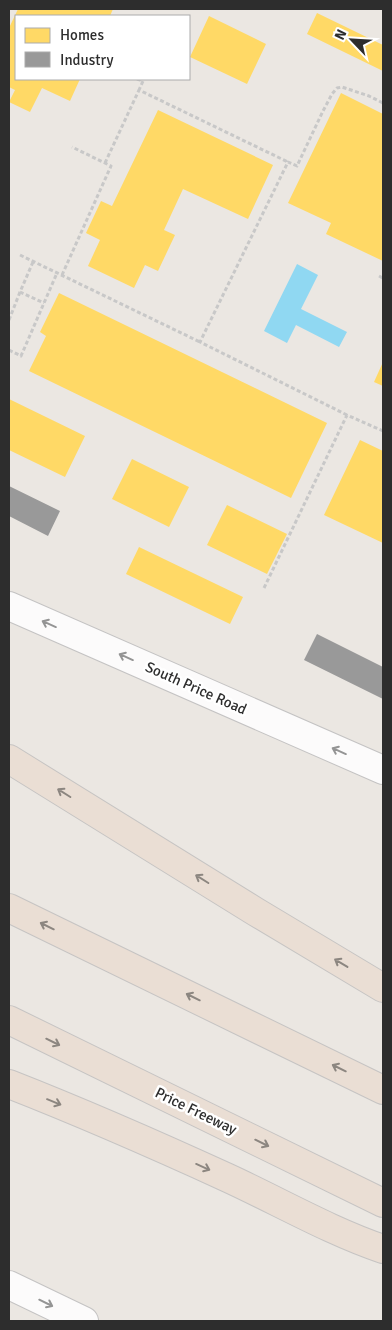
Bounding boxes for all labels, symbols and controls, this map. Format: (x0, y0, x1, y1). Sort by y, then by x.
legend (15, 15, 190, 80)
north arrow (327, 15, 377, 65)
text: Homes (60, 26, 104, 44)
text: N (331, 27, 350, 43)
text: Industry (60, 51, 113, 69)
one-way arrow (42, 618, 57, 628)
one-way arrow (119, 652, 134, 662)
street label: South Price Road (143, 658, 250, 718)
one-way arrow (332, 745, 347, 755)
one-way arrow (57, 788, 71, 799)
one-way arrow (196, 873, 210, 883)
one-way arrow (40, 921, 55, 930)
one-way arrow (335, 957, 349, 967)
one-way arrow (186, 992, 201, 1001)
one-way arrow (45, 1037, 60, 1047)
one-way arrow (332, 1063, 347, 1073)
street label: Price Freeway (152, 1083, 240, 1139)
one-way arrow (46, 1098, 61, 1107)
one-way arrow (254, 1139, 269, 1148)
one-way arrow (195, 1162, 210, 1172)
one-way arrow (38, 1299, 53, 1308)

